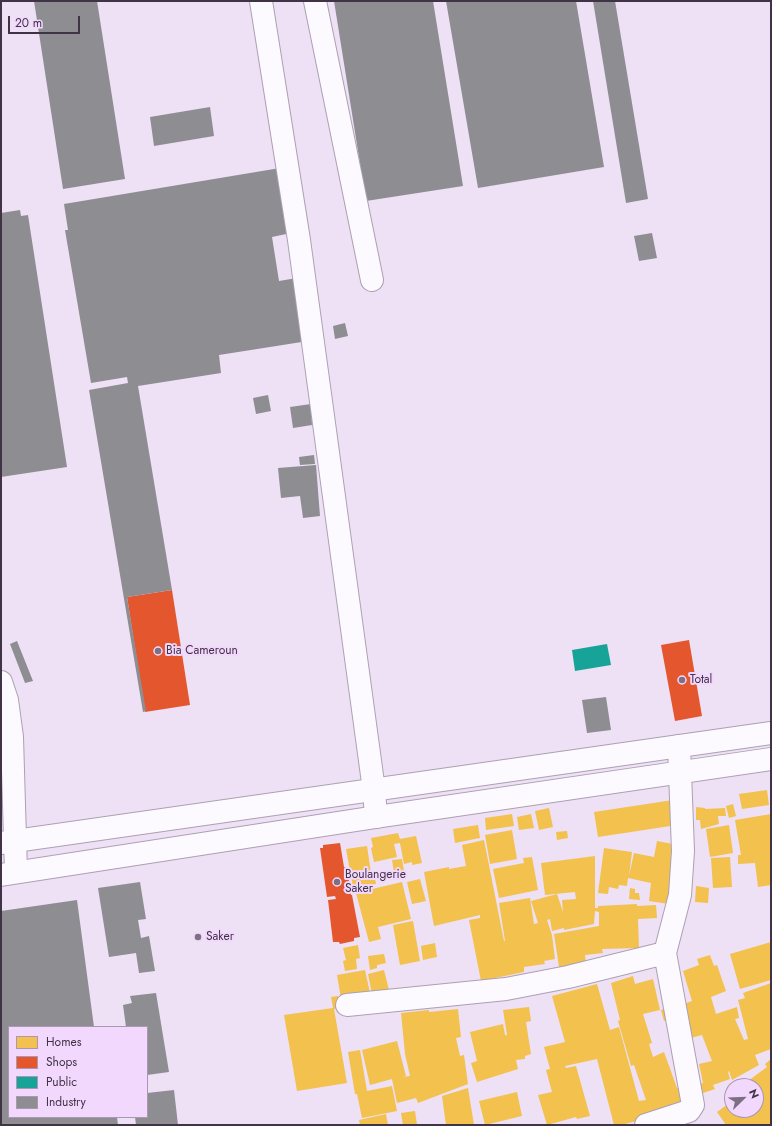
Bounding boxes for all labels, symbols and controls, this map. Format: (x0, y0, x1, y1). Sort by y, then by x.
scale bar (10, 8, 82, 34)
text: 20 m (15, 14, 42, 32)
place label: Bia Cameroun (166, 644, 238, 658)
marker: Bia Cameroun (153, 646, 163, 656)
place label: Total (690, 673, 712, 687)
marker: Total (677, 675, 687, 685)
place label: Boulangerie Saker (345, 868, 406, 896)
marker: Boulangerie Saker (332, 877, 342, 887)
place label: Saker (206, 930, 234, 944)
marker: Saker (193, 932, 203, 942)
legend (8, 1026, 148, 1118)
text: Homes (46, 1033, 82, 1051)
text: Shops (46, 1053, 77, 1071)
text: Public (46, 1073, 77, 1091)
north arrow (724, 1078, 764, 1118)
text: N (745, 1087, 763, 1101)
text: Industry (46, 1093, 86, 1111)

